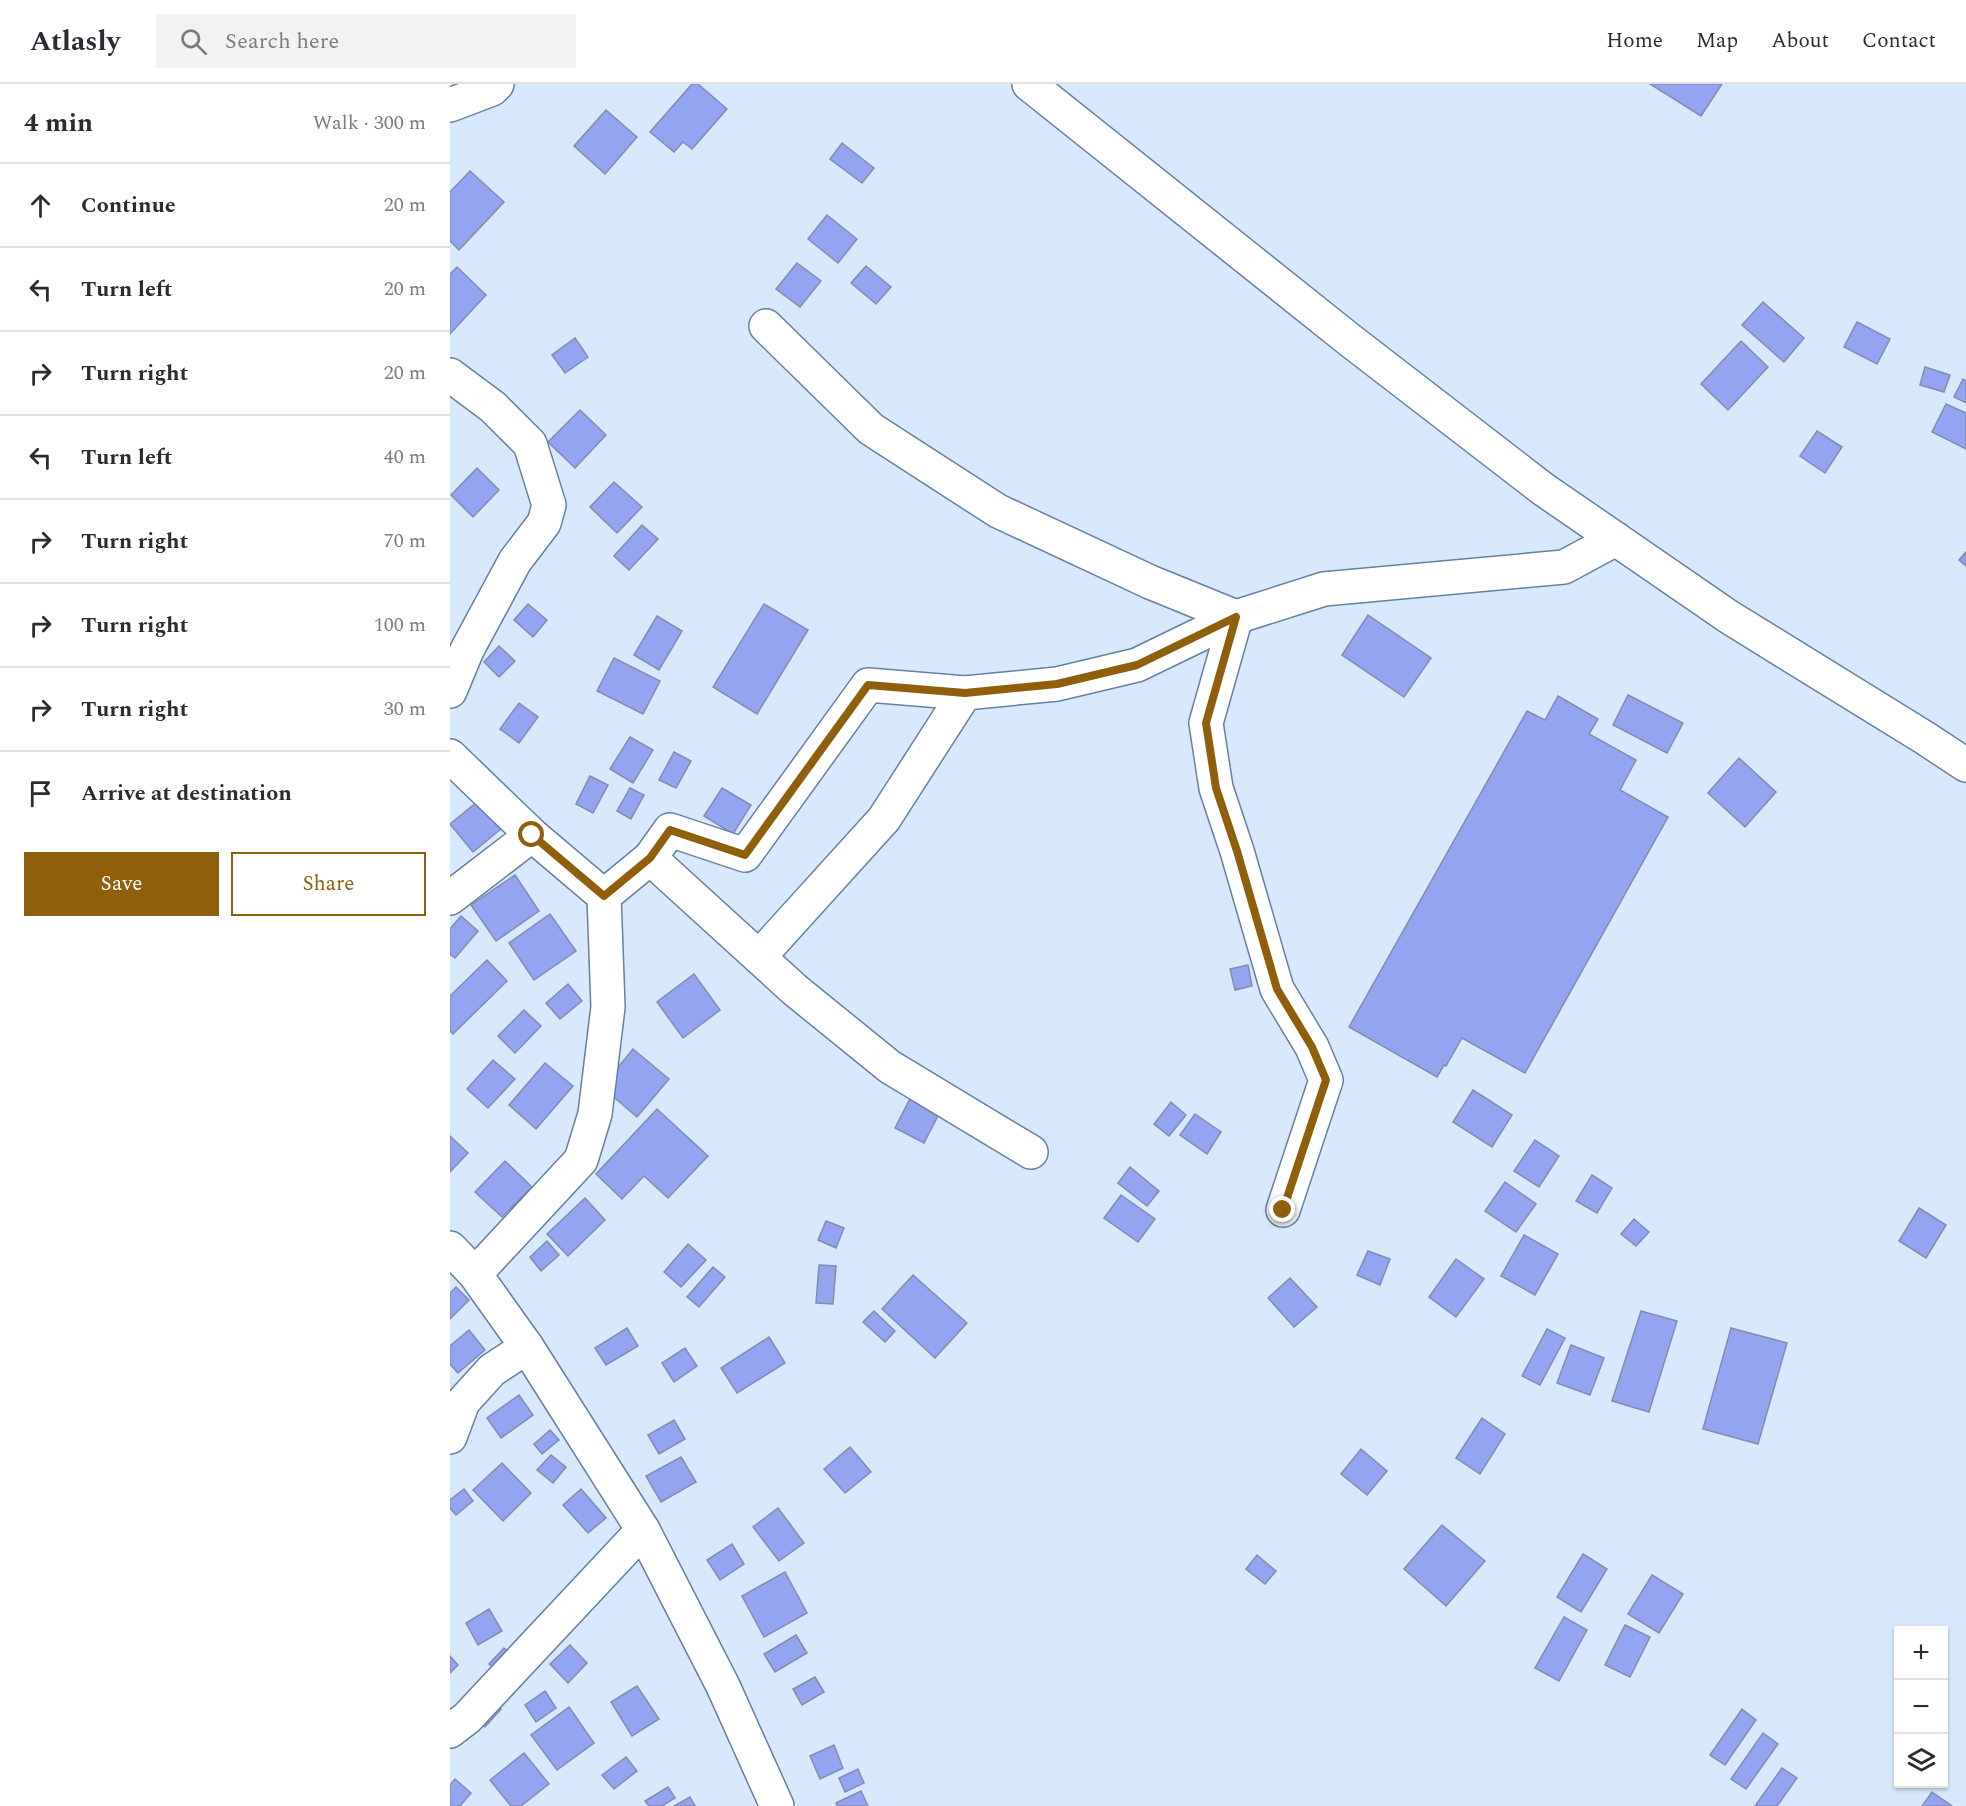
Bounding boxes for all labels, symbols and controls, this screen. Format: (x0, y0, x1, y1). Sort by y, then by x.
search box (156, 14, 576, 68)
text: Atlasly (30, 20, 120, 63)
icon: search (177, 25, 210, 58)
text: Search here (225, 25, 339, 58)
text: Home (1606, 25, 1663, 57)
text: Map (1696, 25, 1738, 57)
text: About (1771, 25, 1829, 57)
text: Contact (1862, 25, 1936, 57)
text: 4 min (24, 103, 93, 143)
text: Walk · 300 m (313, 108, 426, 138)
icon: ahead (24, 189, 57, 222)
text: Continue (81, 189, 176, 222)
text: 20 m (384, 190, 426, 220)
icon: left (24, 273, 57, 306)
text: Turn left (81, 273, 173, 306)
text: 20 m (384, 274, 426, 304)
icon: right (24, 357, 57, 390)
text: Turn right (81, 357, 188, 390)
text: 20 m (384, 358, 426, 388)
icon: left (24, 441, 57, 474)
text: Turn left (81, 441, 173, 474)
text: 40 m (384, 442, 426, 472)
icon: right (24, 525, 57, 558)
text: Turn right (81, 525, 188, 558)
text: 70 m (384, 526, 426, 556)
icon: right (24, 609, 57, 642)
text: Turn right (81, 609, 188, 642)
text: 100 m (374, 610, 426, 640)
icon: right (24, 693, 57, 726)
text: Turn right (81, 693, 188, 726)
text: 30 m (384, 694, 426, 724)
icon: arrive (24, 777, 57, 810)
text: Arrive at destination (81, 777, 292, 810)
route start (518, 821, 544, 847)
button: Save (24, 852, 219, 916)
button: Share (231, 852, 426, 916)
route end (1269, 1196, 1295, 1222)
map controls (1894, 1626, 1948, 1788)
button: + (1894, 1626, 1948, 1680)
button: − (1894, 1680, 1948, 1734)
button: layers (1894, 1734, 1948, 1788)

